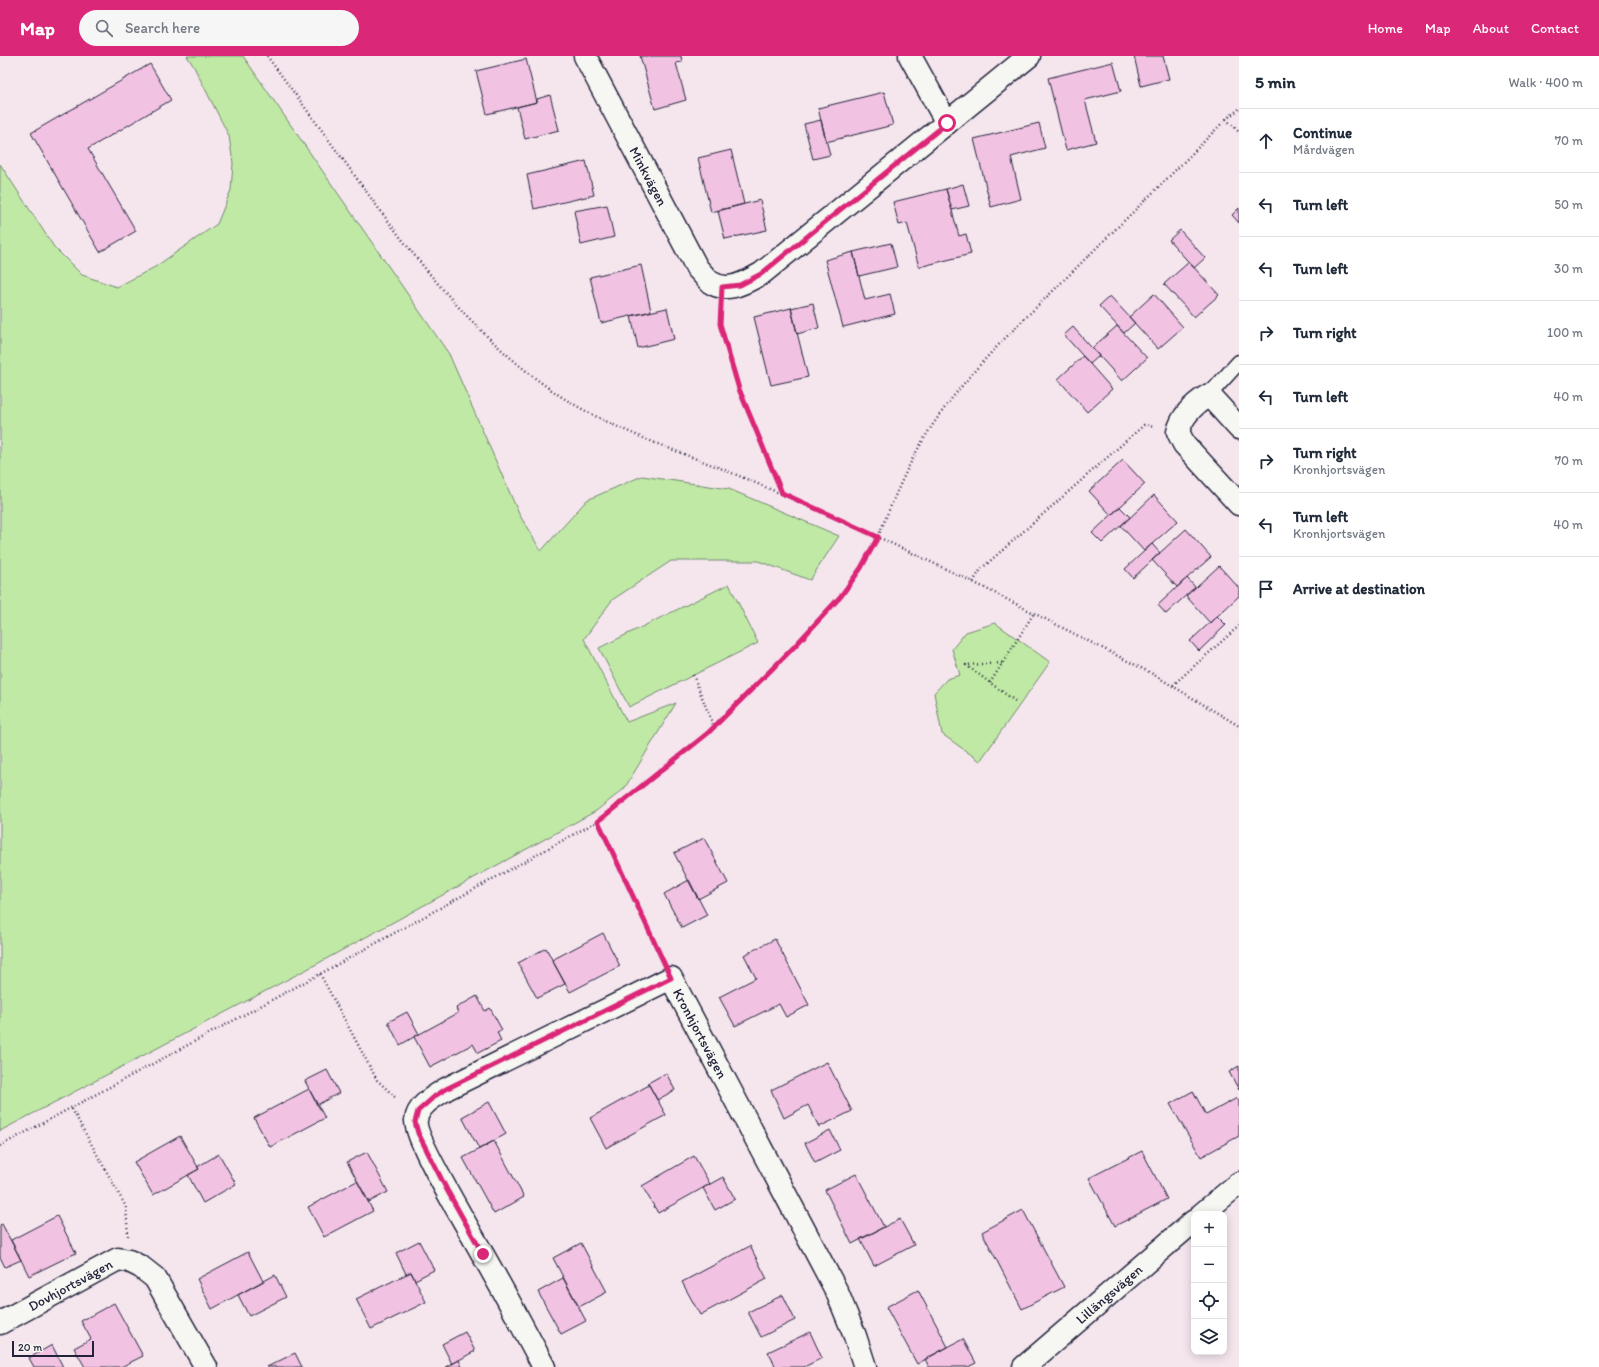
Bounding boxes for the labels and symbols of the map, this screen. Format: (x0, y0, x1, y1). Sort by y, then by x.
route start (938, 114, 956, 132)
street label: Minkvägen (626, 144, 671, 209)
street label: Kronhjortsvägen (670, 985, 731, 1081)
route end (474, 1245, 492, 1263)
street label: Dovhjortsvägen (25, 1255, 115, 1315)
street label: Lillängsvägen (1072, 1260, 1146, 1327)
scale bar (12, 1339, 94, 1358)

